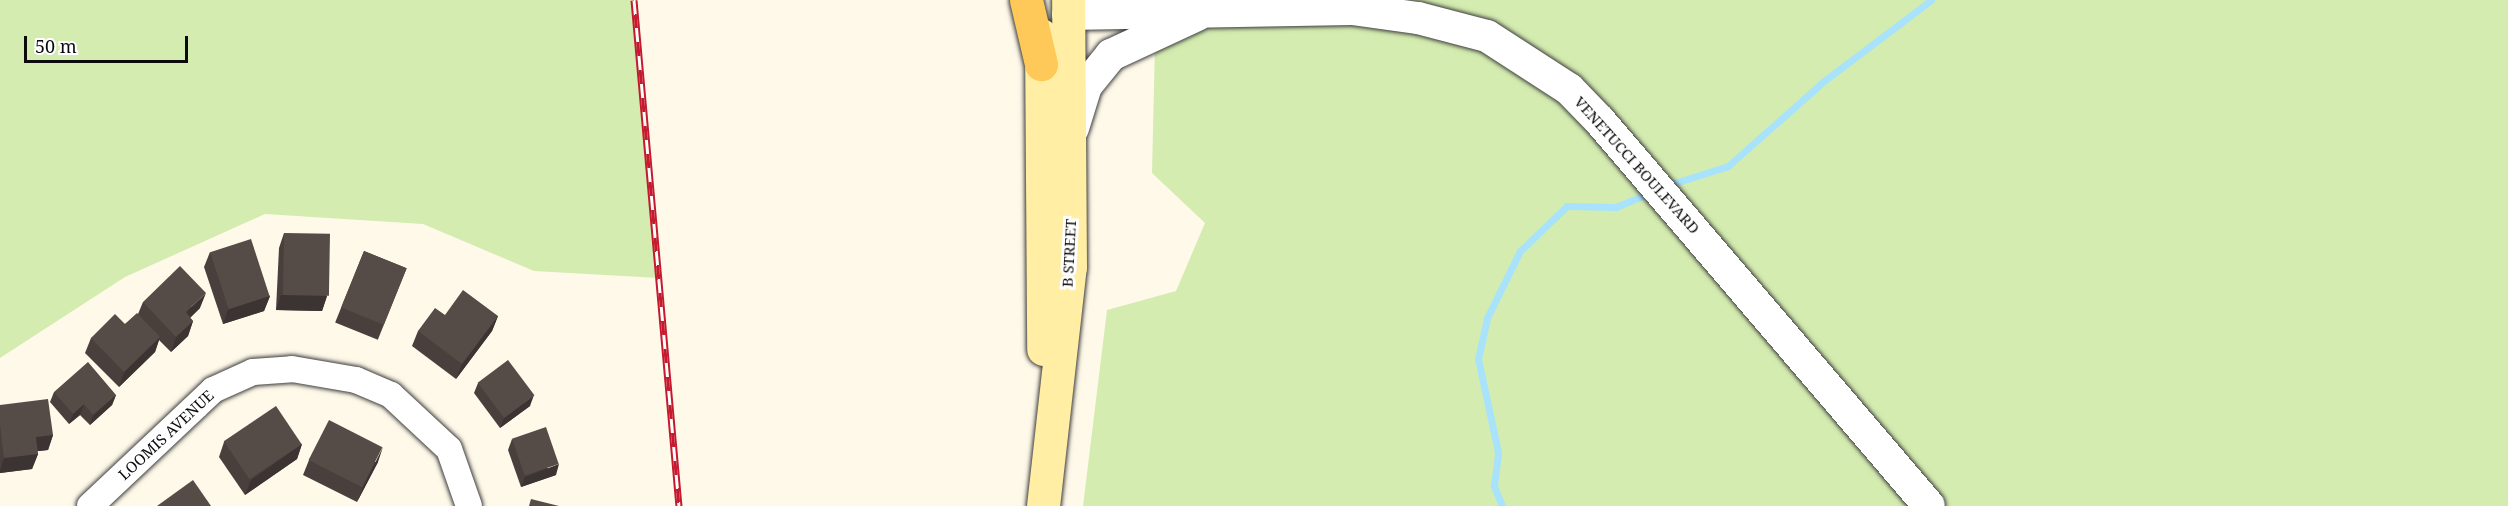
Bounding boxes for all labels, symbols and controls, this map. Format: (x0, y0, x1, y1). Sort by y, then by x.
scale bar (27, 24, 190, 62)
text: 50 m (35, 34, 77, 58)
street label: VENETUCCI BOULEVARD (1571, 93, 1703, 237)
street label: B STREET (1058, 218, 1080, 288)
street label: LOOMIS AVENUE (115, 386, 217, 484)

